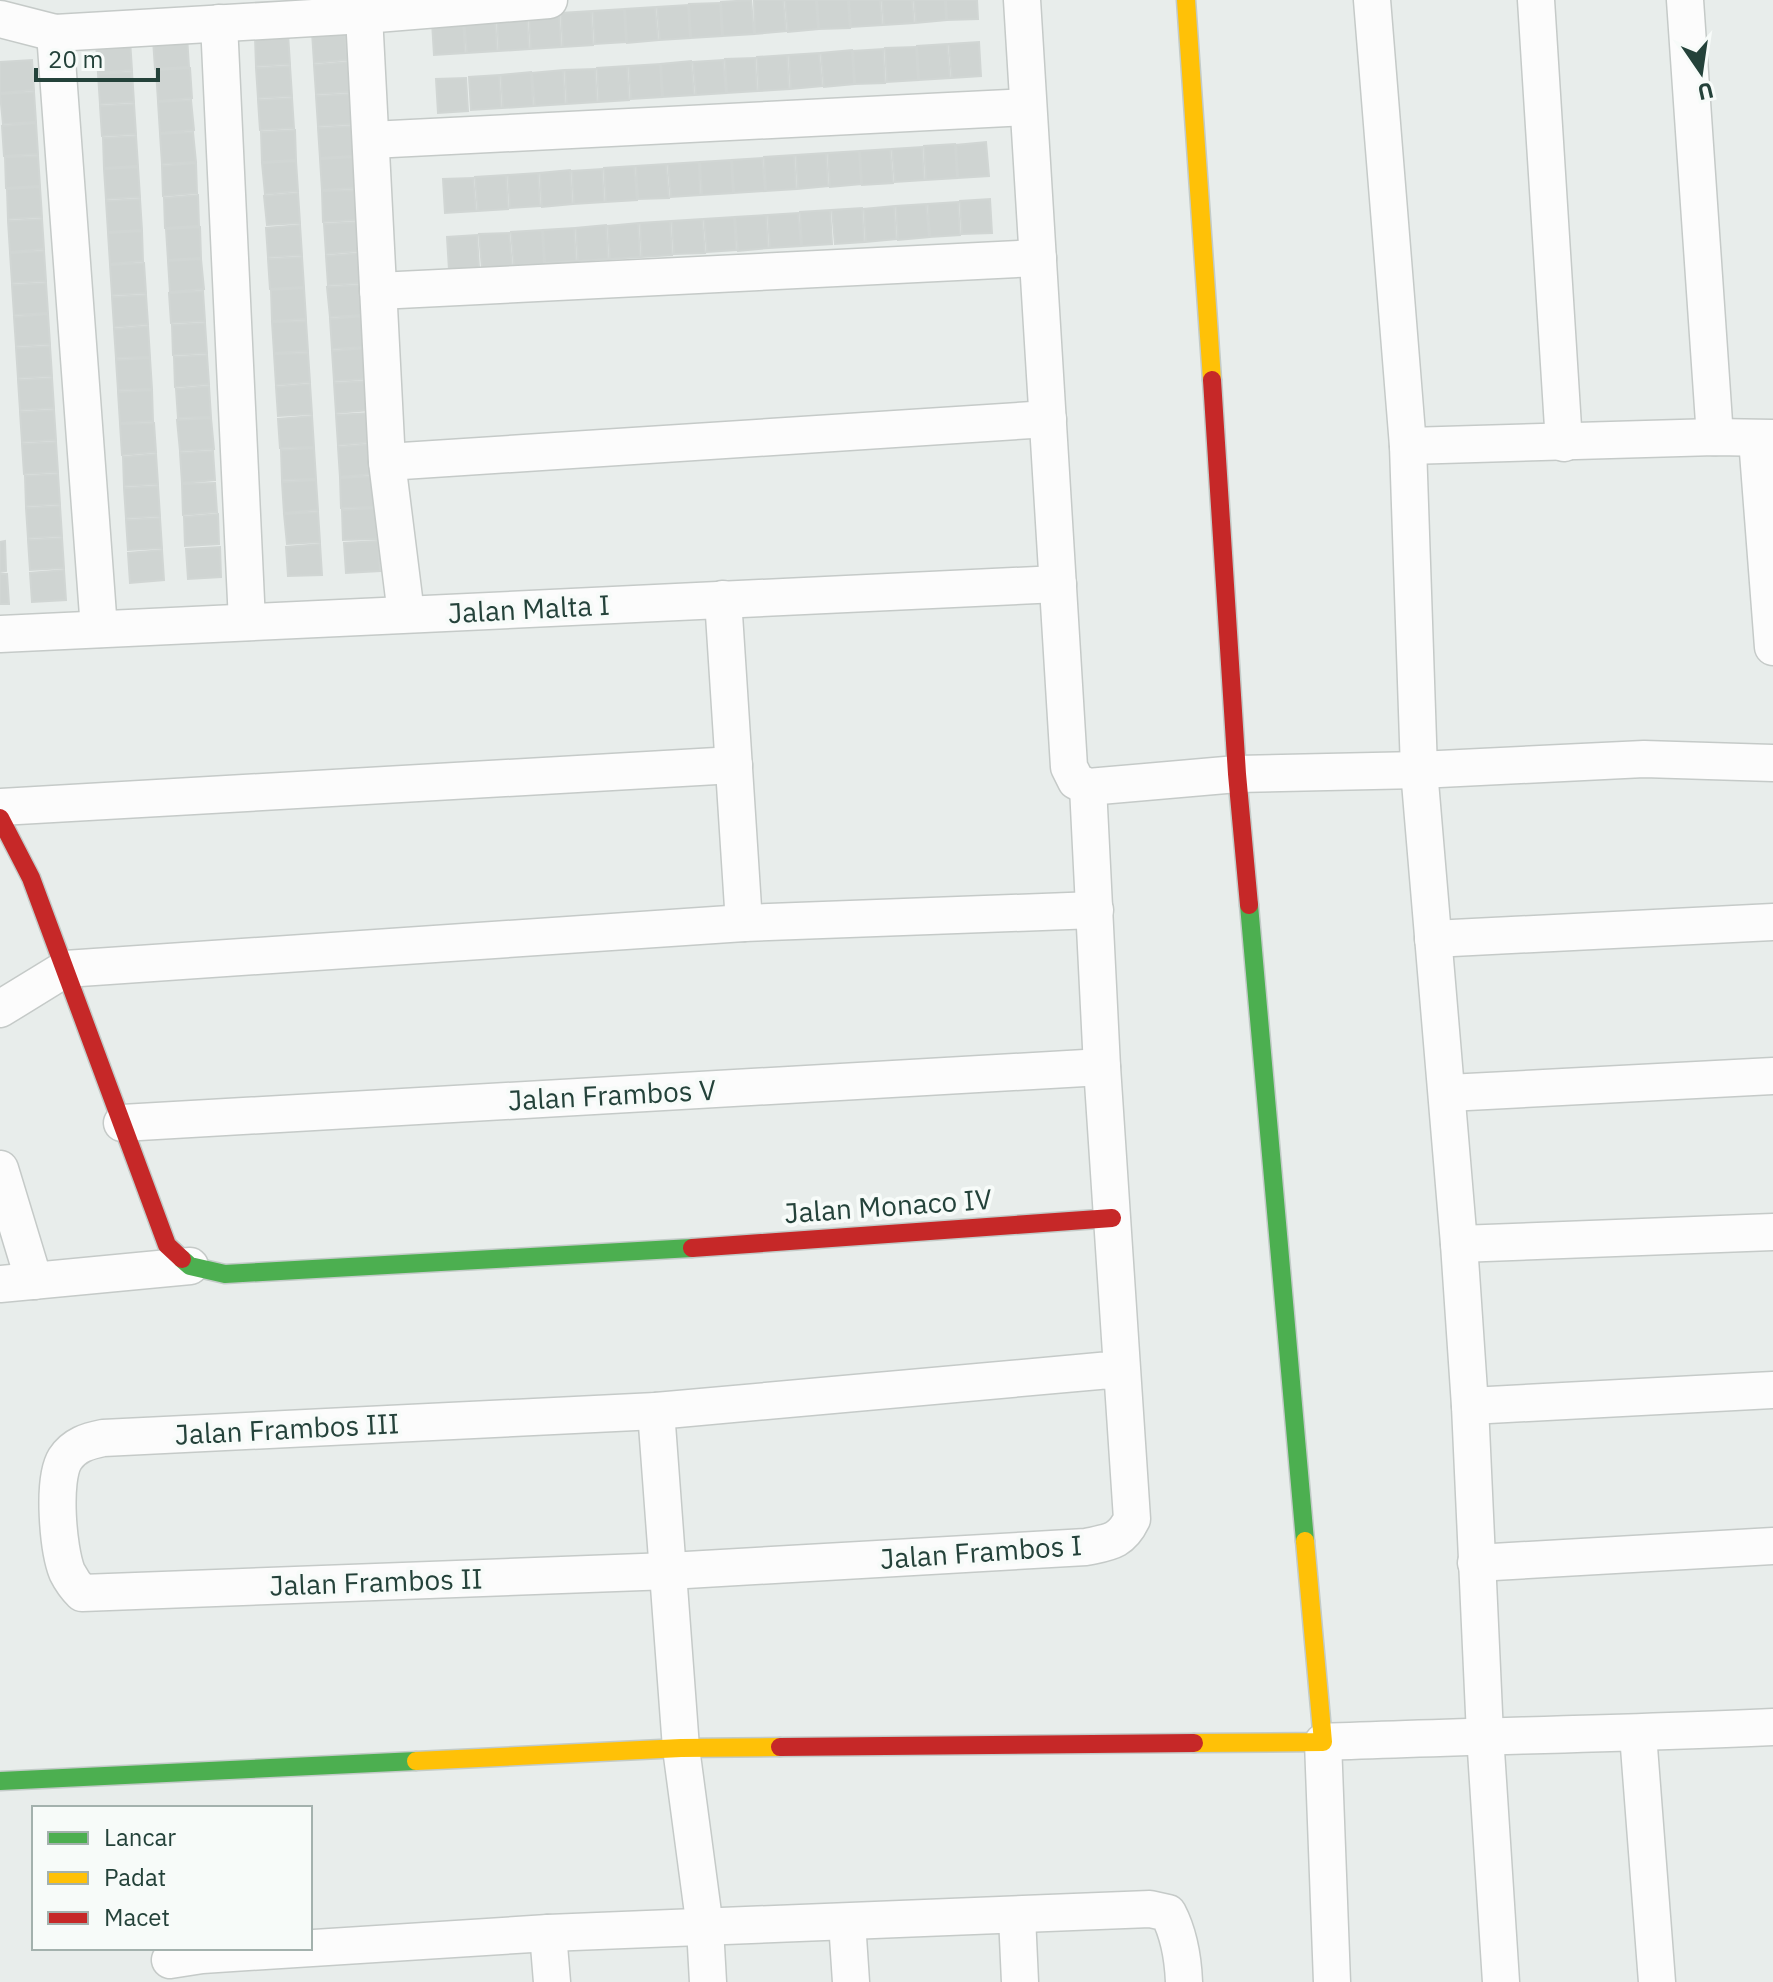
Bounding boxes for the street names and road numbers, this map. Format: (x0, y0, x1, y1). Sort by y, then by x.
street label: Jalan Malta I (447, 586, 611, 631)
street label: Jalan Frambos V (507, 1071, 717, 1118)
street label: Jalan Monaco IV (783, 1180, 993, 1231)
street label: Jalan Frambos III (174, 1404, 400, 1453)
street label: Jalan Frambos I (879, 1526, 1083, 1577)
street label: Jalan Frambos II (269, 1559, 483, 1604)

